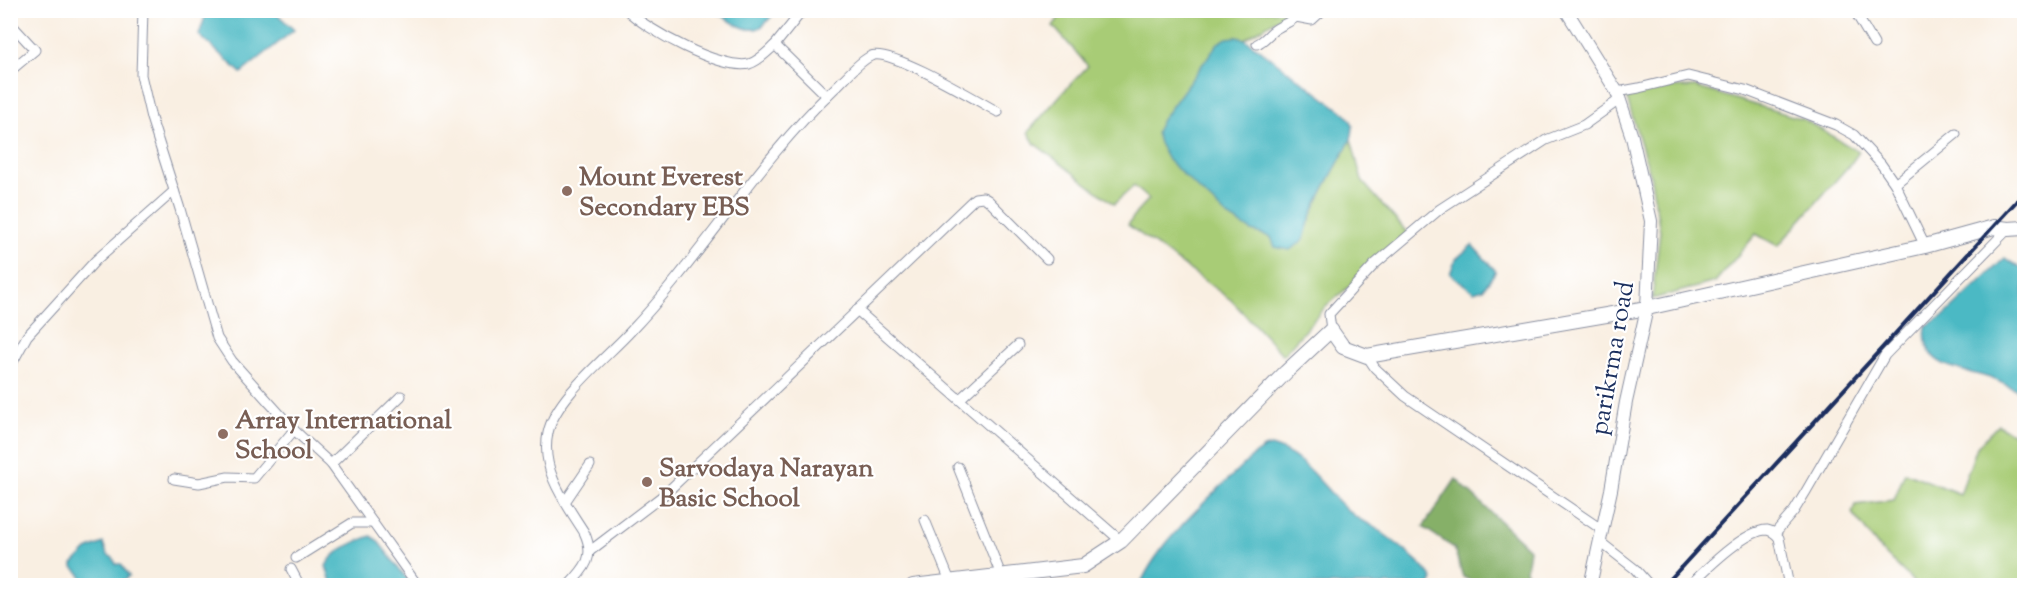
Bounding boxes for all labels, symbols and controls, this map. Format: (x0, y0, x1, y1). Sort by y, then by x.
place label: Mount Everest Secondary EBS (579, 160, 750, 227)
marker: Mount Everest Secondary EBS (560, 184, 574, 198)
street label: parikrma road (1582, 278, 1645, 438)
place label: Array International School (235, 403, 452, 470)
marker: Array International School (216, 427, 230, 441)
place label: Sarvodaya Narayan Basic School (659, 451, 874, 518)
marker: Sarvodaya Narayan Basic School (640, 475, 654, 489)

